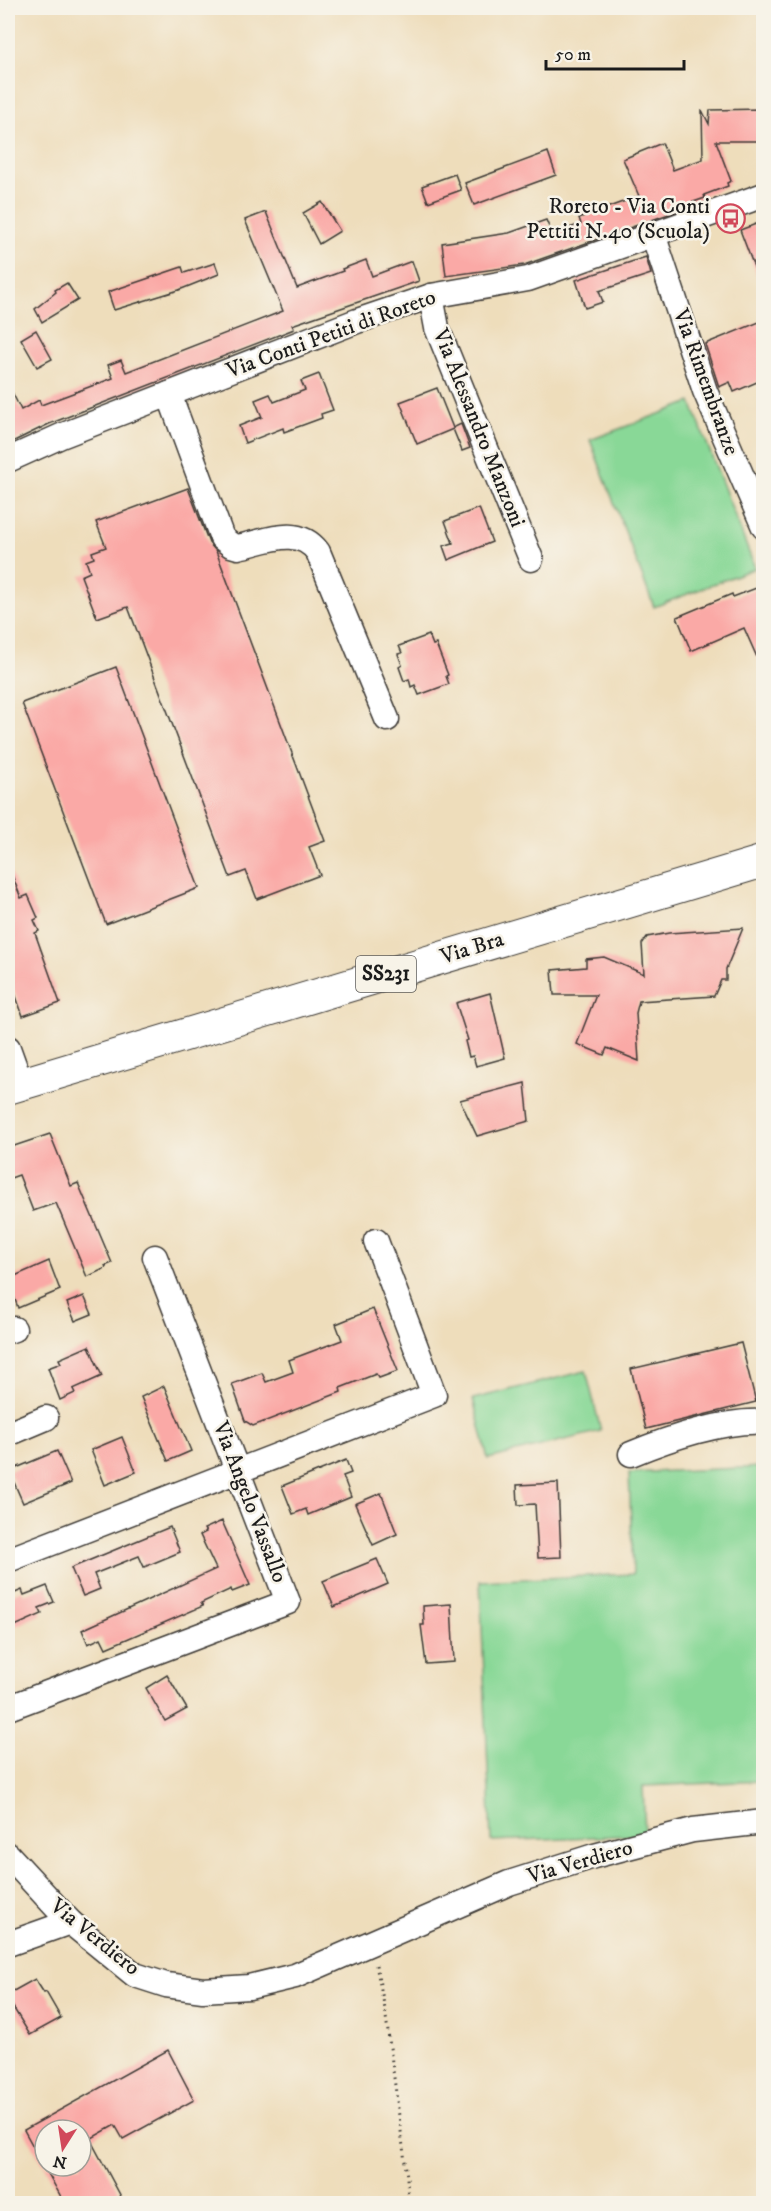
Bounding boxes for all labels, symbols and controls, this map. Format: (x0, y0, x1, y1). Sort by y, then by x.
scale bar (546, 33, 684, 71)
text: 50 m (555, 44, 591, 66)
place label: Roreto - Via Conti Pettiti N.40 (Scuola) (526, 193, 710, 245)
bus stop icon: Roreto - Via Conti Pettiti N.40 (Scuola) (715, 203, 747, 235)
street label: Via Conti Petiti di Roreto (222, 284, 439, 385)
street label: Via Rimembranze (667, 304, 745, 459)
street label: Via Alessandro Manzoni (426, 324, 531, 531)
street label: Via Bra (436, 925, 508, 971)
road number: SS231 (356, 956, 416, 992)
street label: Via Angelo Vassallo (206, 1417, 293, 1586)
street label: Via Verdiero (523, 1834, 636, 1890)
street label: Via Verdiero (44, 1892, 146, 1982)
north arrow (33, 2118, 93, 2178)
text: N (52, 2151, 69, 2173)

